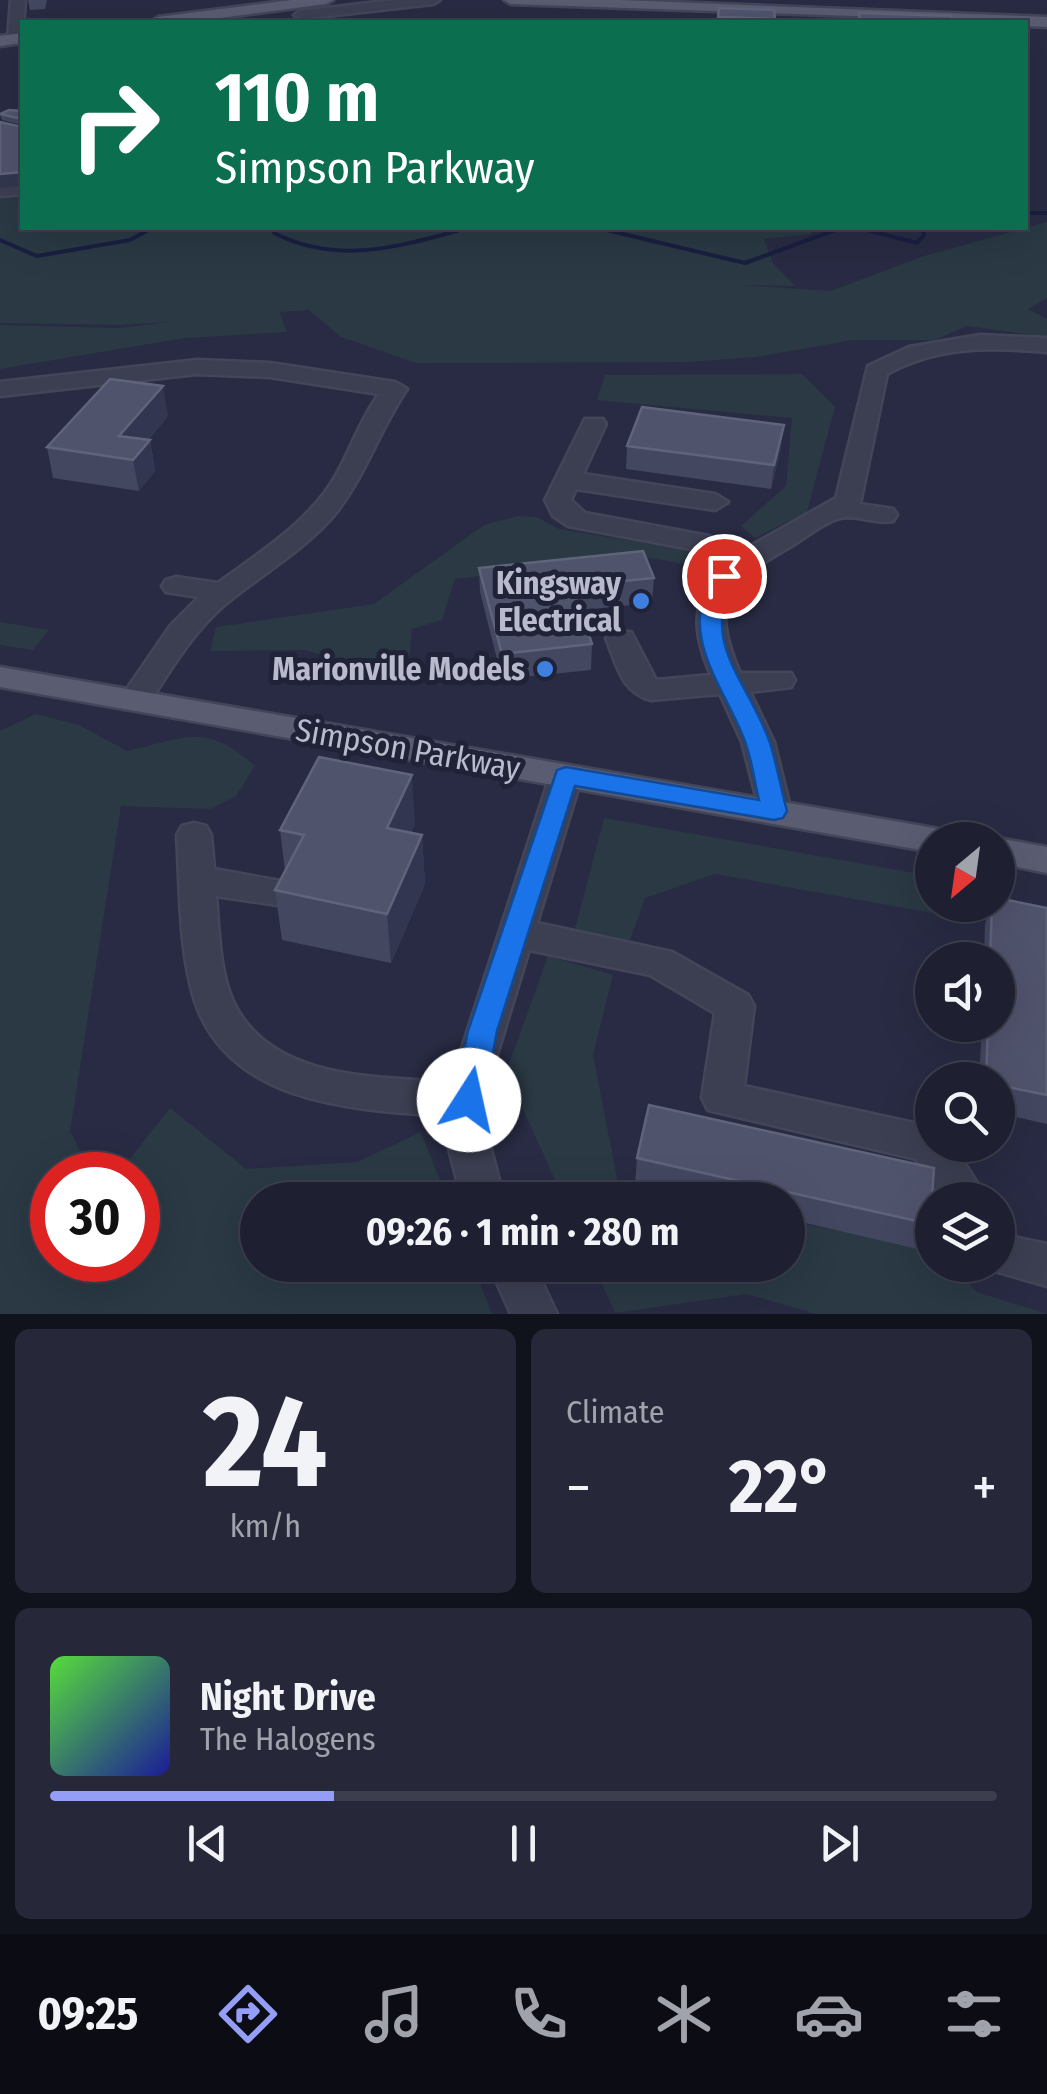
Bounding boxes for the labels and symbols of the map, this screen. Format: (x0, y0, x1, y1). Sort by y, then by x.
pin (682, 534, 767, 619)
place label: Kingsway Electrical (496, 564, 622, 639)
marker: Kingsway Electrical (630, 590, 652, 612)
place label: Marionville Models (272, 650, 525, 688)
marker: Marionville Models (534, 658, 556, 680)
street label: Simpson Parkway (293, 711, 524, 788)
north arrow (915, 822, 1015, 922)
position arrow (417, 1048, 521, 1152)
speed limit sign: 30 (30, 1152, 160, 1282)

